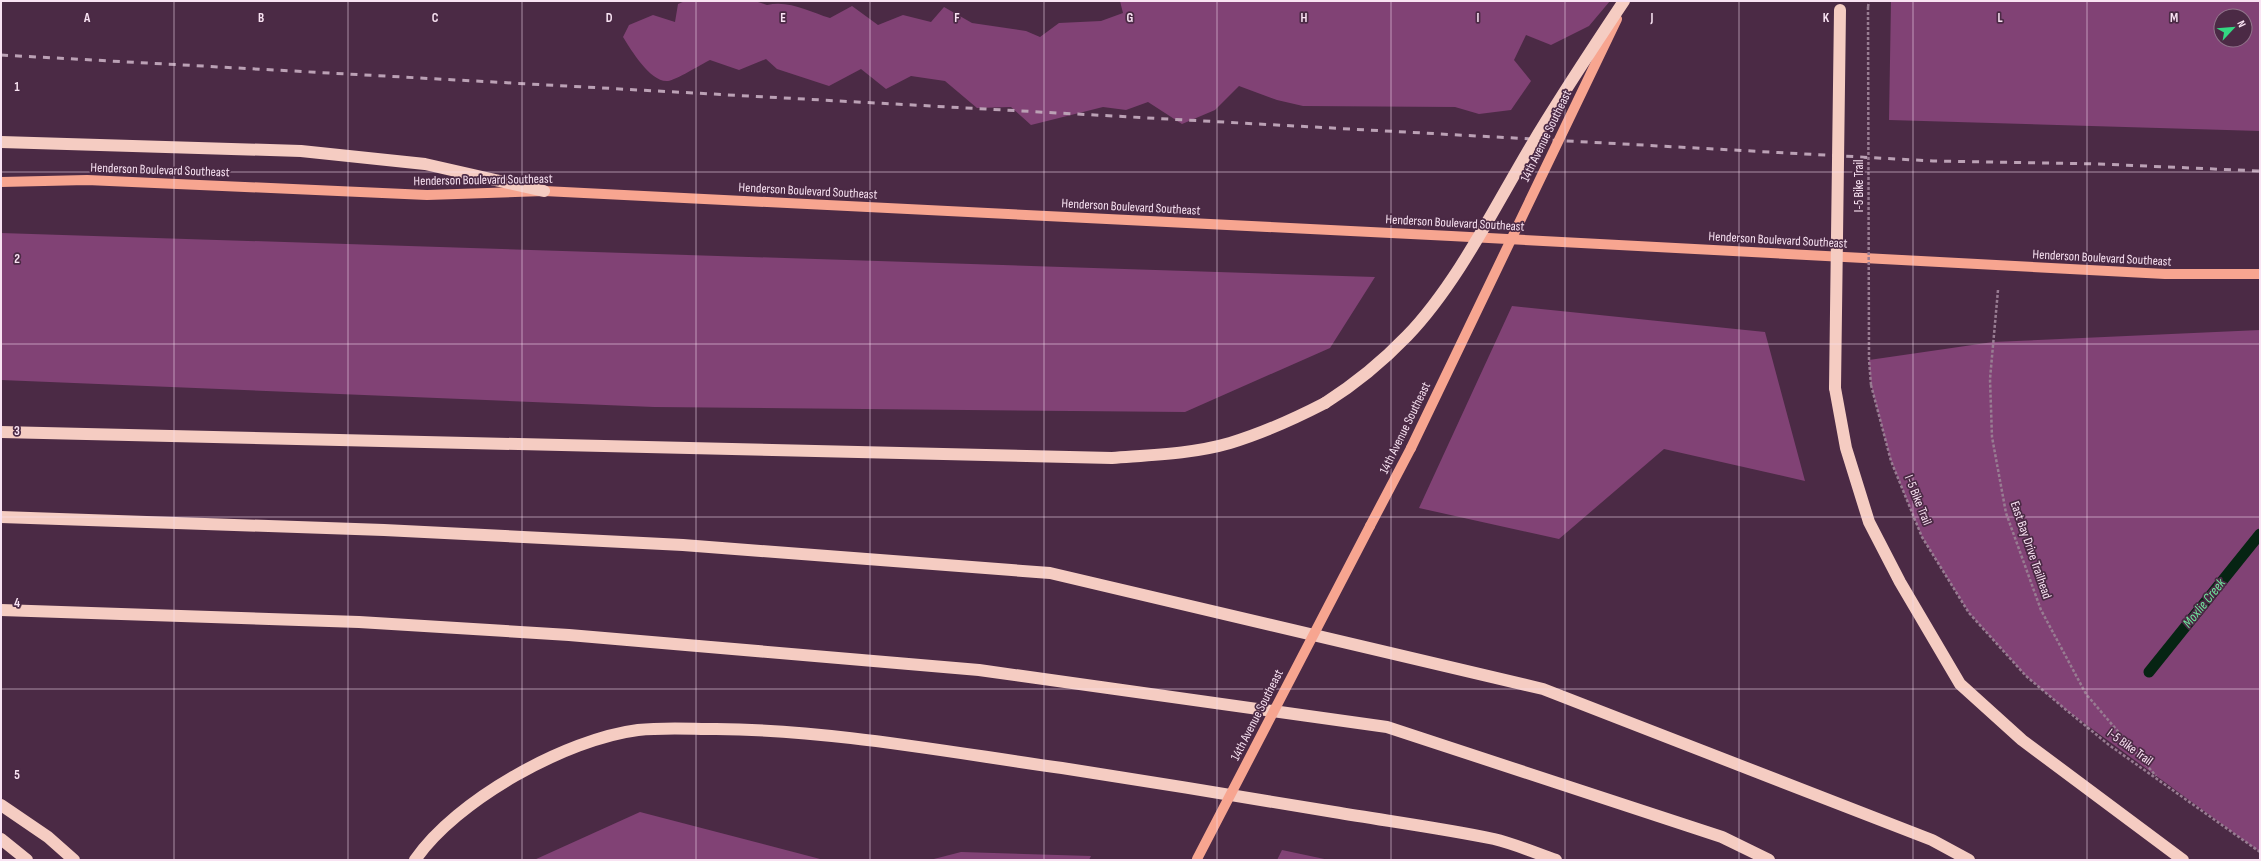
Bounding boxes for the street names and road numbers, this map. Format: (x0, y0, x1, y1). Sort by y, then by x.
street label: 14th Avenue Southeast (1517, 87, 1575, 185)
street label: Henderson Boulevard Southeast (90, 160, 230, 180)
street label: I-5 Bike Trail (1851, 160, 1867, 212)
street label: Henderson Boulevard Southeast (413, 171, 553, 189)
street label: Henderson Boulevard Southeast (738, 179, 878, 203)
street label: Henderson Boulevard Southeast (1061, 195, 1201, 219)
street label: Henderson Boulevard Southeast (1385, 211, 1525, 235)
street label: Henderson Boulevard Southeast (1708, 228, 1848, 252)
street label: Henderson Boulevard Southeast (2032, 246, 2172, 270)
street label: 14th Avenue Southeast (1376, 379, 1434, 477)
street label: I-5 Bike Trail (1901, 473, 1935, 527)
street label: East Bay Drive Trailhead (2007, 499, 2055, 601)
street label: 14th Avenue Southeast (1227, 667, 1287, 763)
street label: I-5 Bike Trail (2104, 725, 2156, 769)

